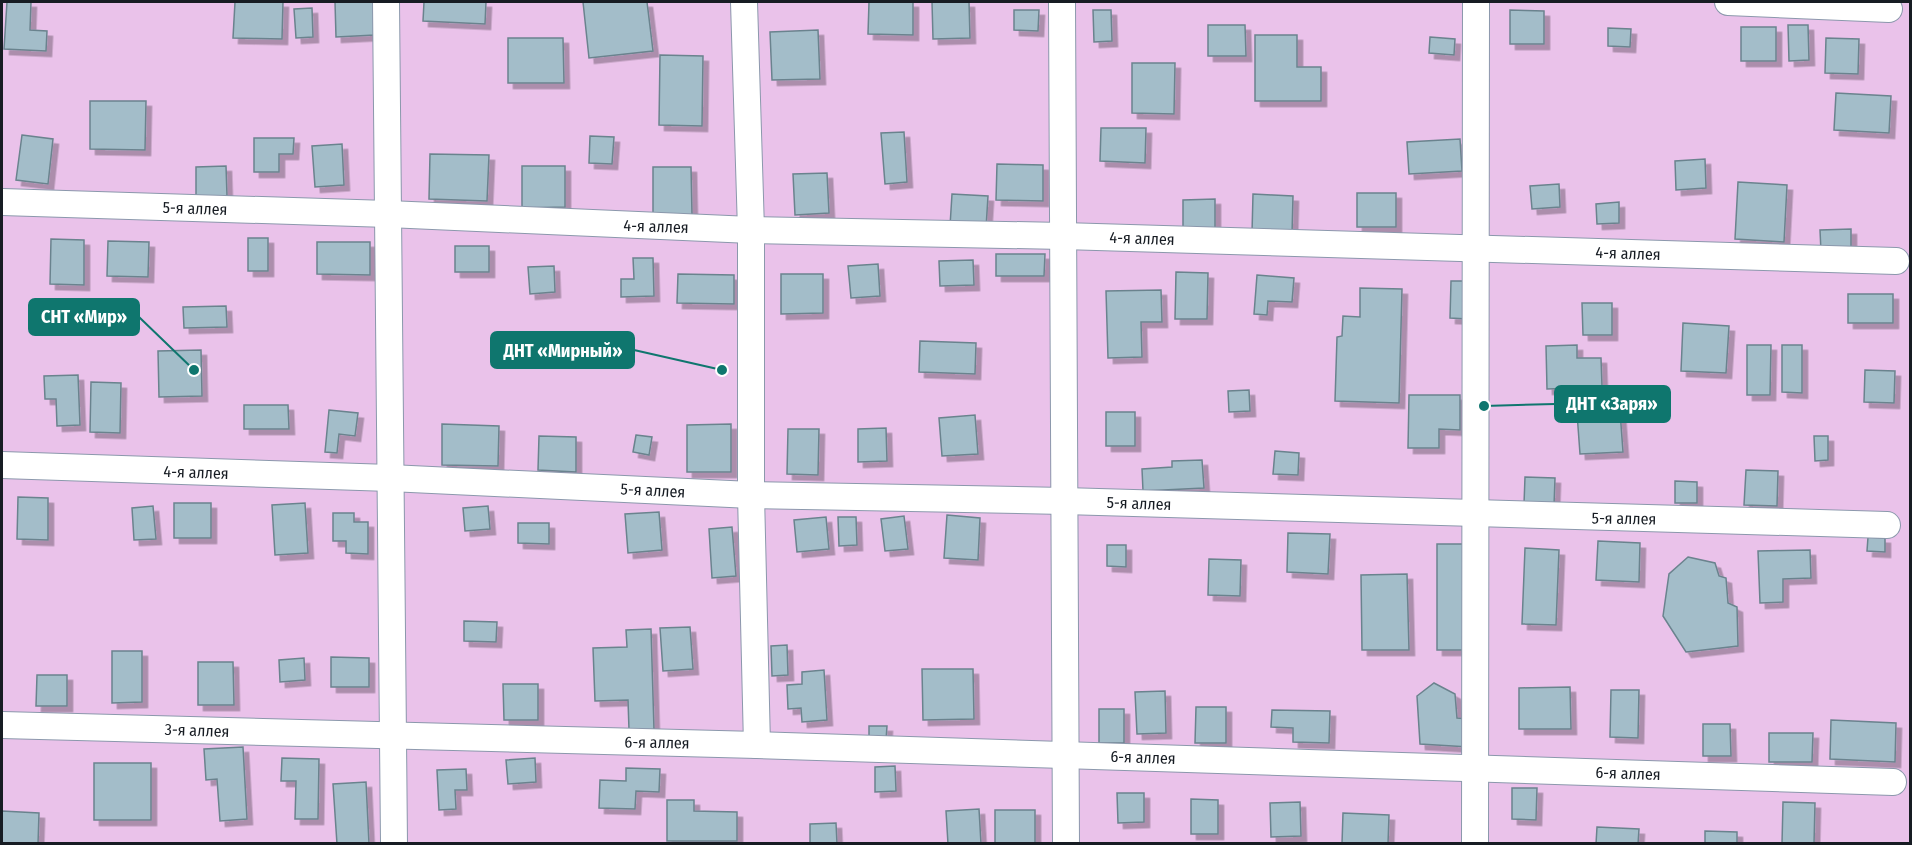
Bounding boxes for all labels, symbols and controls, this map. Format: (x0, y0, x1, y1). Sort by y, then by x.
street label: 5-я аллея (162, 198, 228, 219)
street label: 4-я аллея (623, 216, 689, 237)
street label: 4-я аллея (1109, 228, 1175, 249)
street label: 4-я аллея (1595, 243, 1661, 264)
callout: СНТ «Мир» (29, 299, 139, 335)
text: СНТ «Мир» (41, 306, 127, 328)
callout: ДНТ «Мирный» (491, 332, 634, 368)
text: ДНТ «Мирный» (502, 340, 623, 362)
callout: ДНТ «Заря» (1555, 386, 1670, 422)
text: ДНТ «Заря» (1565, 393, 1658, 415)
street label: 4-я аллея (163, 462, 229, 483)
street label: 5-я аллея (620, 479, 686, 502)
street label: 5-я аллея (1106, 493, 1172, 514)
street label: 5-я аллея (1591, 508, 1657, 529)
street label: 3-я аллея (164, 720, 230, 741)
street label: 6-я аллея (624, 732, 690, 753)
street label: 6-я аллея (1110, 747, 1176, 768)
street label: 6-я аллея (1595, 763, 1661, 784)

